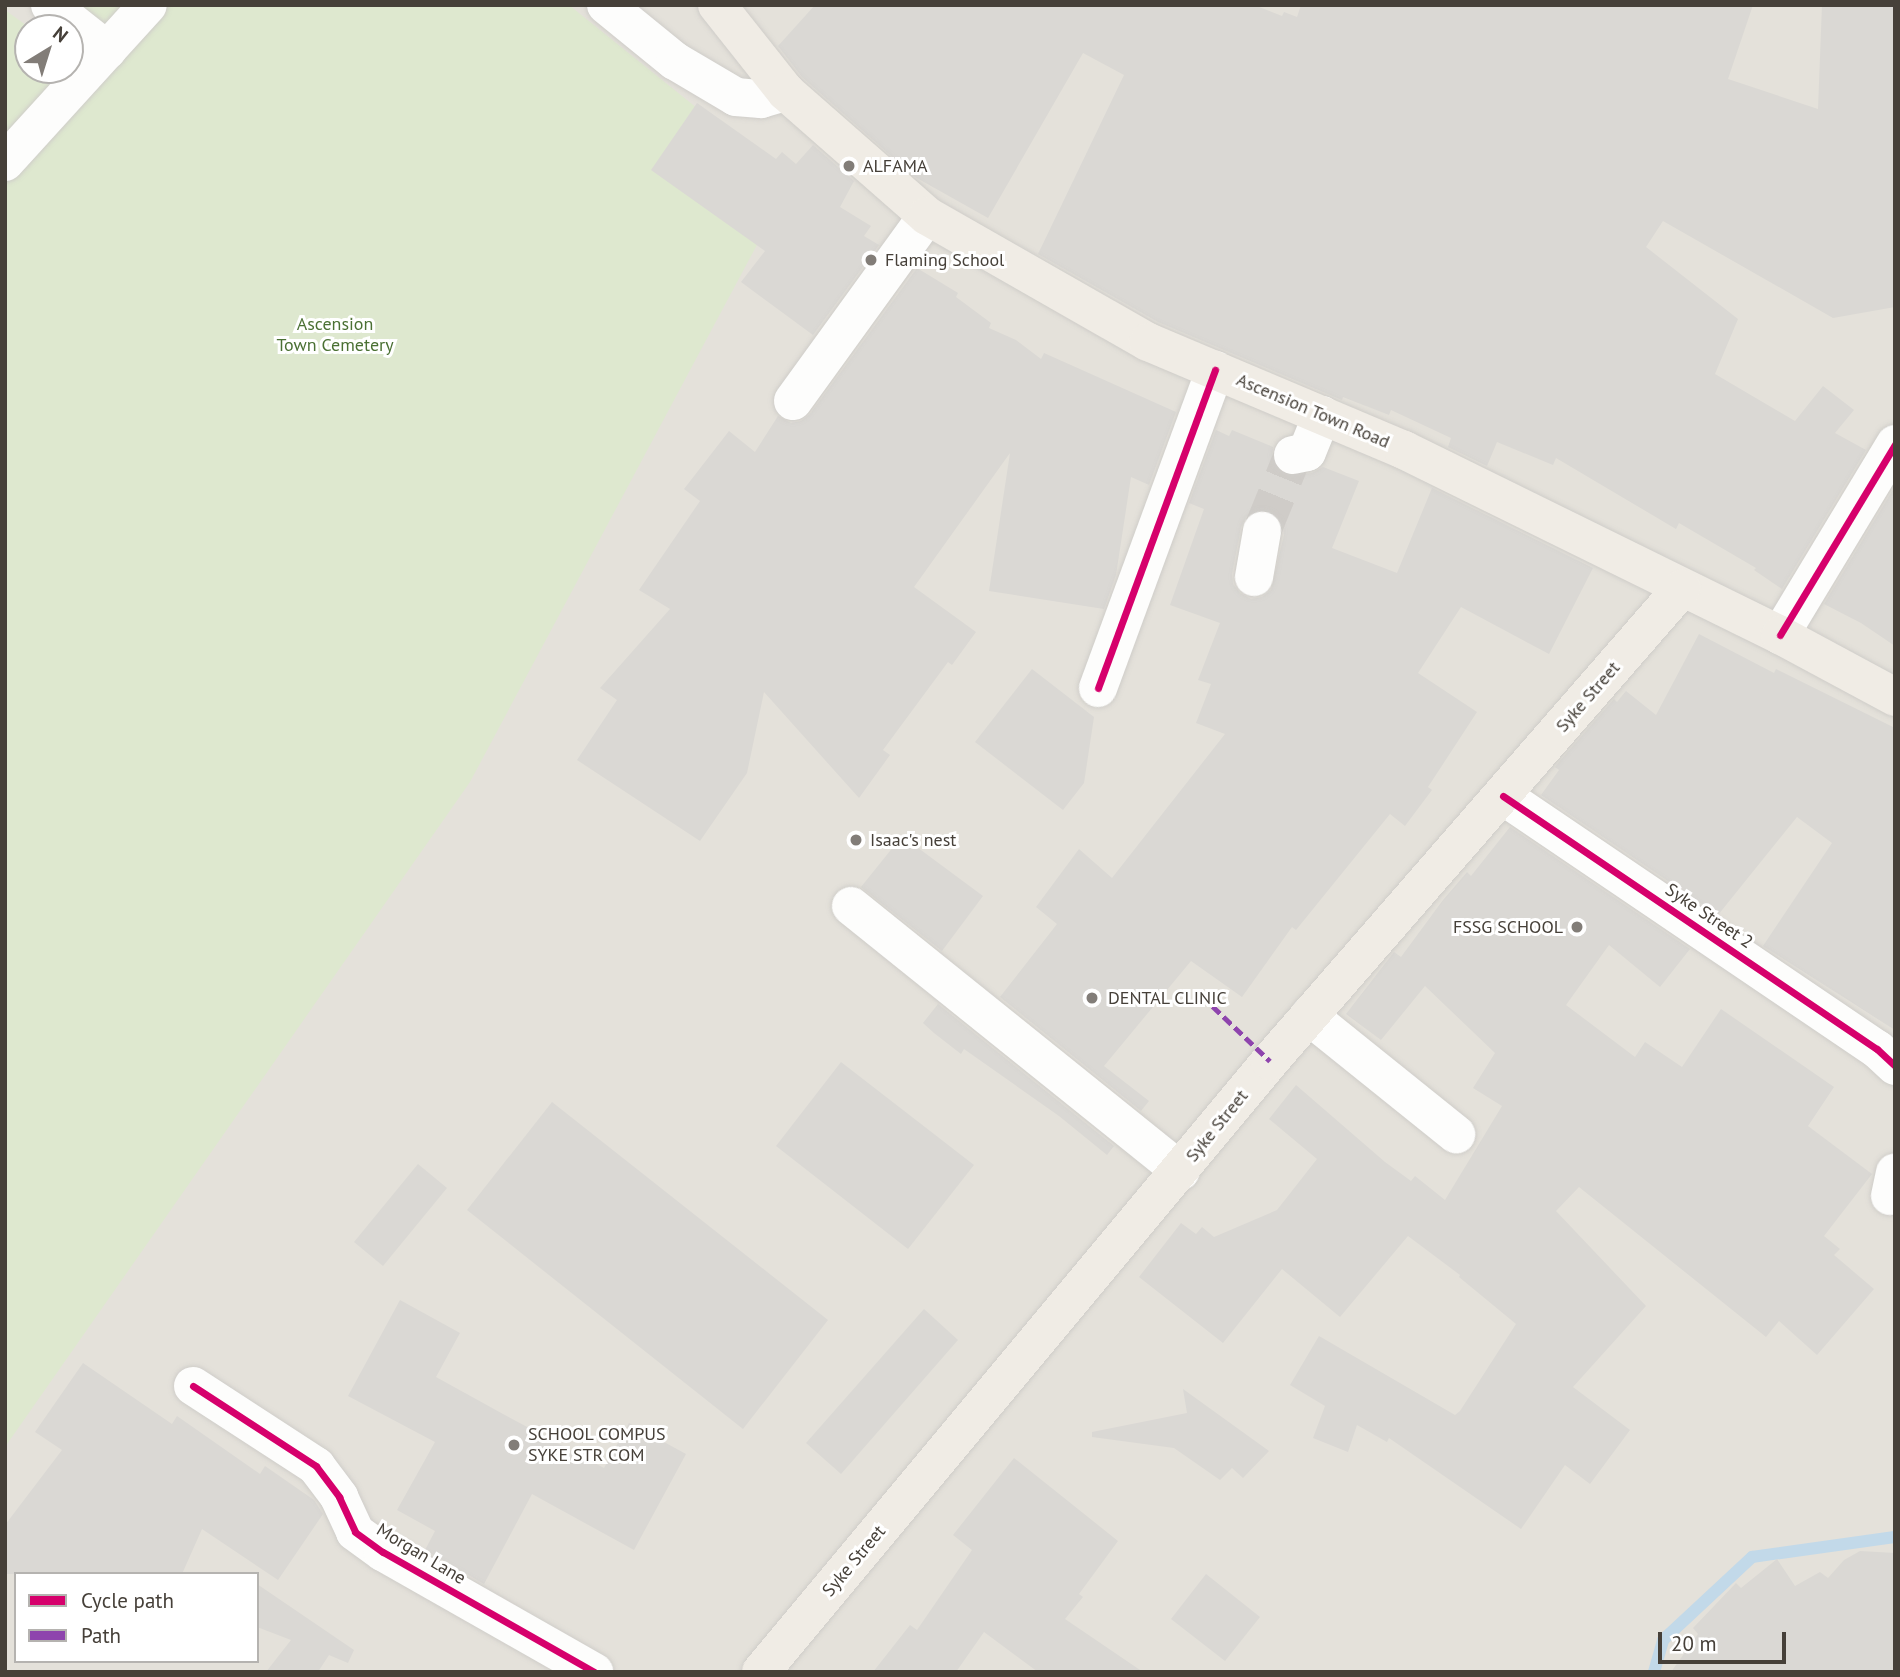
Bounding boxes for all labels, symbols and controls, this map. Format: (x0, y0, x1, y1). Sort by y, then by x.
north arrow (14, 14, 84, 84)
text: N (48, 21, 73, 47)
place label: ALFAMA (863, 155, 927, 177)
marker: ALFAMA (841, 158, 857, 174)
place label: Flaming School (885, 249, 1004, 271)
marker: Flaming School (863, 252, 879, 268)
park label: Ascension Town Cemetery (276, 314, 394, 356)
street label: Ascension Town Road (1233, 369, 1393, 453)
street label: Syke Street (1552, 657, 1624, 737)
place label: Isaac's nest (870, 829, 956, 851)
marker: Isaac's nest (848, 832, 864, 848)
street label: Syke Street 2 (1661, 879, 1757, 953)
place label: FSSG SCHOOL (1453, 916, 1563, 938)
marker: FSSG SCHOOL (1569, 919, 1585, 935)
place label: DENTAL CLINIC (1108, 987, 1227, 1009)
marker: DENTAL CLINIC (1082, 988, 1102, 1008)
street label: Syke Street (1181, 1086, 1253, 1166)
place label: SCHOOL COMPUS SYKE STR COM (528, 1424, 666, 1466)
marker: SCHOOL COMPUS SYKE STR COM (506, 1437, 522, 1453)
street label: Morgan Lane (373, 1519, 469, 1589)
street label: Syke Street (818, 1521, 890, 1601)
legend (14, 1572, 259, 1663)
text: Cycle path (81, 1587, 174, 1614)
scale bar (1662, 1618, 1790, 1662)
text: Path (81, 1622, 121, 1649)
text: 20 m (1671, 1630, 1717, 1657)

